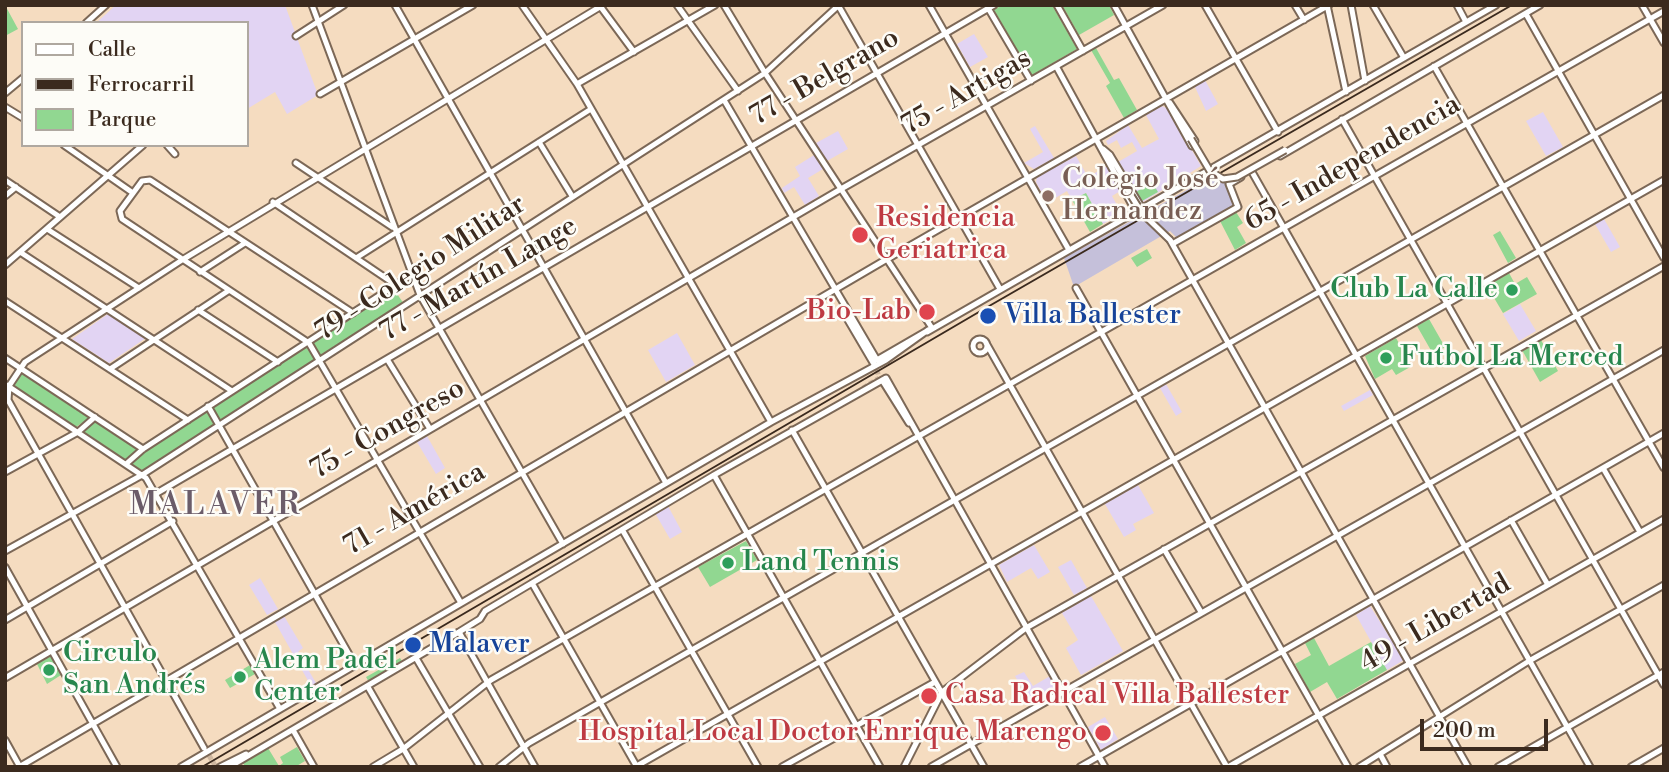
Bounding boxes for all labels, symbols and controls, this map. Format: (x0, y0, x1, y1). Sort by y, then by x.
legend (21, 21, 248, 147)
street label: 77 - Belgrano (744, 22, 906, 134)
text: Calle (88, 37, 136, 63)
street label: 75 - Artigas (896, 43, 1038, 143)
text: Ferrocarril (88, 72, 194, 98)
street label: 65 - Independencia (1239, 89, 1467, 239)
text: Parque (88, 107, 156, 133)
place label: Colegio José Hernandez (1062, 163, 1219, 229)
marker: Colegio José Hernandez (1040, 188, 1056, 204)
street label: 79 - Colegio Militar (310, 189, 532, 349)
place label: Residencia Geriatrica (876, 202, 1015, 268)
street label: 77 - Martín Lange (375, 210, 583, 350)
marker: Residencia Geriatrica (850, 225, 870, 245)
place label: Club La Calle (1330, 273, 1498, 307)
marker: Club La Calle (1504, 282, 1520, 298)
place label: Bio-Lab (807, 295, 911, 329)
place label: Villa Ballester (1004, 299, 1181, 333)
marker: Bio-Lab (917, 302, 937, 322)
marker: Villa Ballester (978, 306, 998, 326)
place label: Futbol La Merced (1400, 341, 1623, 375)
marker: Futbol La Merced (1378, 350, 1394, 366)
street label: 75 - Congreso (305, 372, 471, 488)
street label: 71 - América (338, 456, 492, 564)
district label: MALAVER (130, 487, 300, 525)
place label: Land Tennis (742, 546, 899, 580)
marker: Land Tennis (720, 555, 736, 571)
street label: 49 - Libertad (1355, 568, 1517, 680)
place label: Malaver (429, 628, 530, 662)
marker: Malaver (403, 635, 423, 655)
place label: Circulo San Andrés (63, 637, 206, 703)
place label: Alem Padel Center (254, 644, 396, 710)
marker: Circulo San Andrés (41, 662, 57, 678)
marker: Alem Padel Center (232, 669, 248, 685)
place label: Casa Radical Villa Ballester (945, 679, 1289, 713)
marker: Casa Radical Villa Ballester (919, 686, 939, 706)
scale bar (1424, 706, 1552, 750)
place label: Hospital Local Doctor Enrique Marengo (578, 716, 1087, 750)
text: 200 m (1433, 718, 1496, 744)
marker: Hospital Local Doctor Enrique Marengo (1093, 723, 1113, 743)

